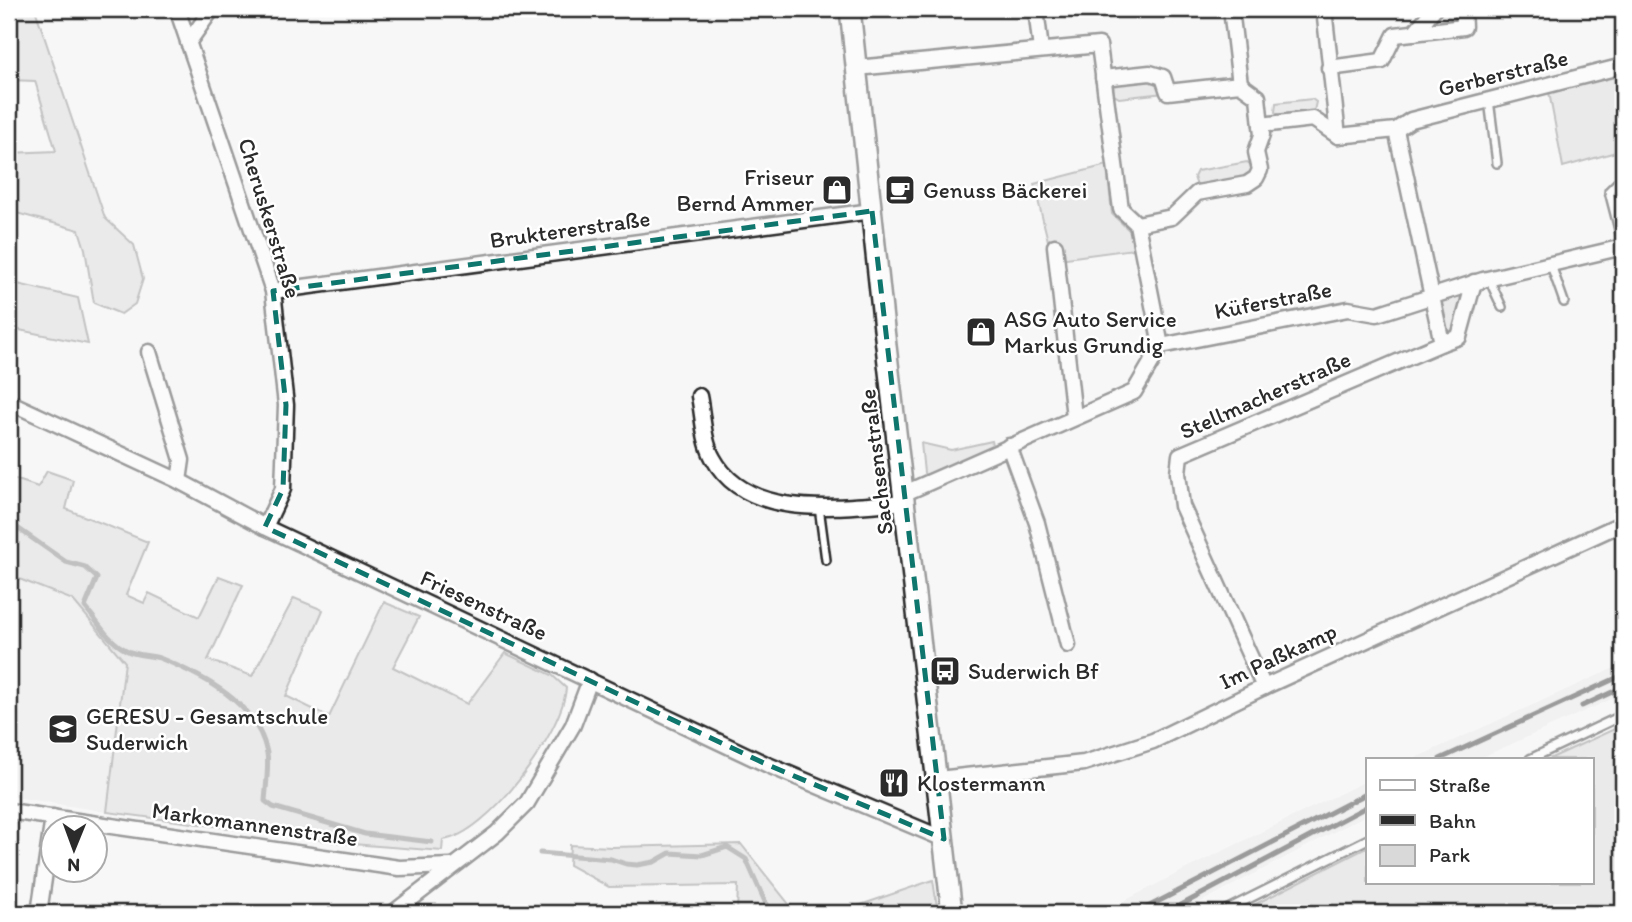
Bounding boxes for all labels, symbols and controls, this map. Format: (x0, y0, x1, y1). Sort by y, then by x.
street label: Gerberstraße (1435, 43, 1571, 103)
street label: Cheruskerstraße (232, 135, 308, 301)
place label: Friseur Bernd Ammer (676, 163, 814, 217)
shop icon: Friseur Bernd Ammer (820, 173, 854, 207)
cafe icon: Genuss Bäckerei (883, 173, 917, 207)
place label: Genuss Bäckerei (923, 176, 1087, 204)
street label: Bruktererstraße (488, 204, 652, 254)
street label: Küferstraße (1212, 275, 1334, 325)
place label: ASG Auto Service Markus Grundig (1004, 305, 1177, 359)
shop icon: ASG Auto Service Markus Grundig (964, 315, 998, 349)
street label: Stellmacherstraße (1175, 345, 1355, 445)
street label: Sachsenstraße (853, 387, 899, 537)
street label: Friesenstraße (416, 563, 552, 647)
street label: Im Paßkamp (1215, 617, 1341, 695)
bus stop icon: Suderwich Bf (928, 654, 962, 688)
place label: Suderwich Bf (968, 657, 1099, 685)
place label: GERESU - Gesamtschule Suderwich (86, 702, 328, 756)
school or university icon: GERESU - Gesamtschule Suderwich (46, 712, 80, 746)
legend (1366, 758, 1594, 884)
restaurant icon: Klostermann (877, 766, 911, 800)
place label: Klostermann (917, 769, 1045, 797)
text: Straße (1429, 772, 1490, 797)
street label: Markomannenstraße (150, 796, 360, 852)
text: Bahn (1429, 808, 1476, 833)
north arrow (38, 814, 108, 884)
text: Park (1429, 842, 1471, 867)
text: N (67, 854, 80, 877)

